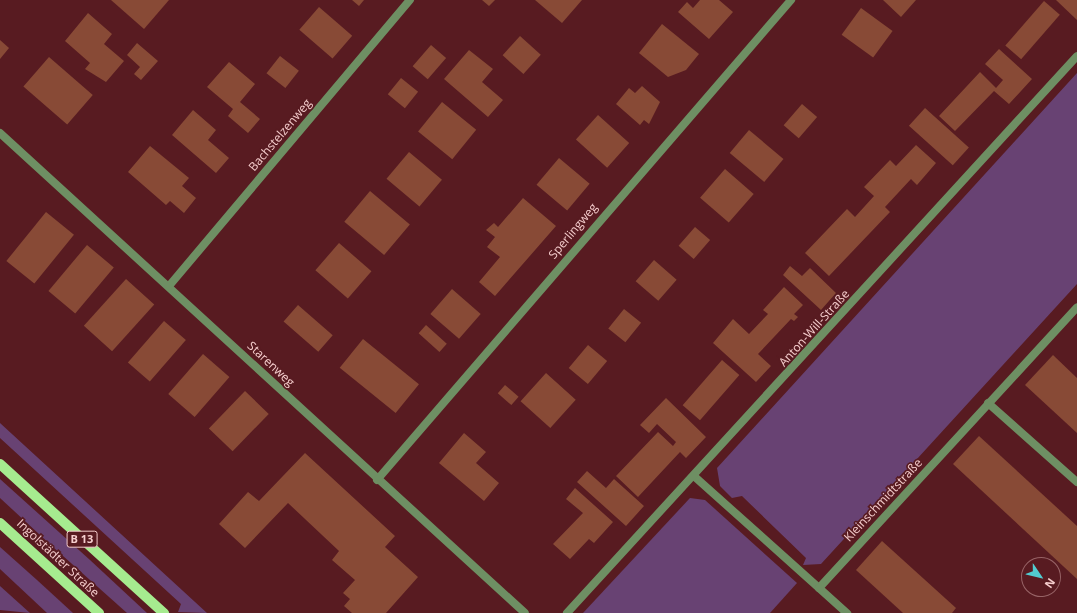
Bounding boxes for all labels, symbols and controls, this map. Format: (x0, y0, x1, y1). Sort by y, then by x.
street label: Bachstelzenweg (246, 96, 314, 174)
street label: Sperlingweg (546, 200, 600, 262)
street label: Anton-Will-Straße (776, 287, 852, 369)
street label: Starenweg (244, 339, 298, 389)
street label: Kleinschmidtstraße (841, 456, 925, 544)
street label: Ingolstädter Straße (14, 516, 102, 600)
road number: B 13 (66, 530, 98, 548)
north arrow (1021, 557, 1061, 597)
text: N (1042, 576, 1059, 592)

